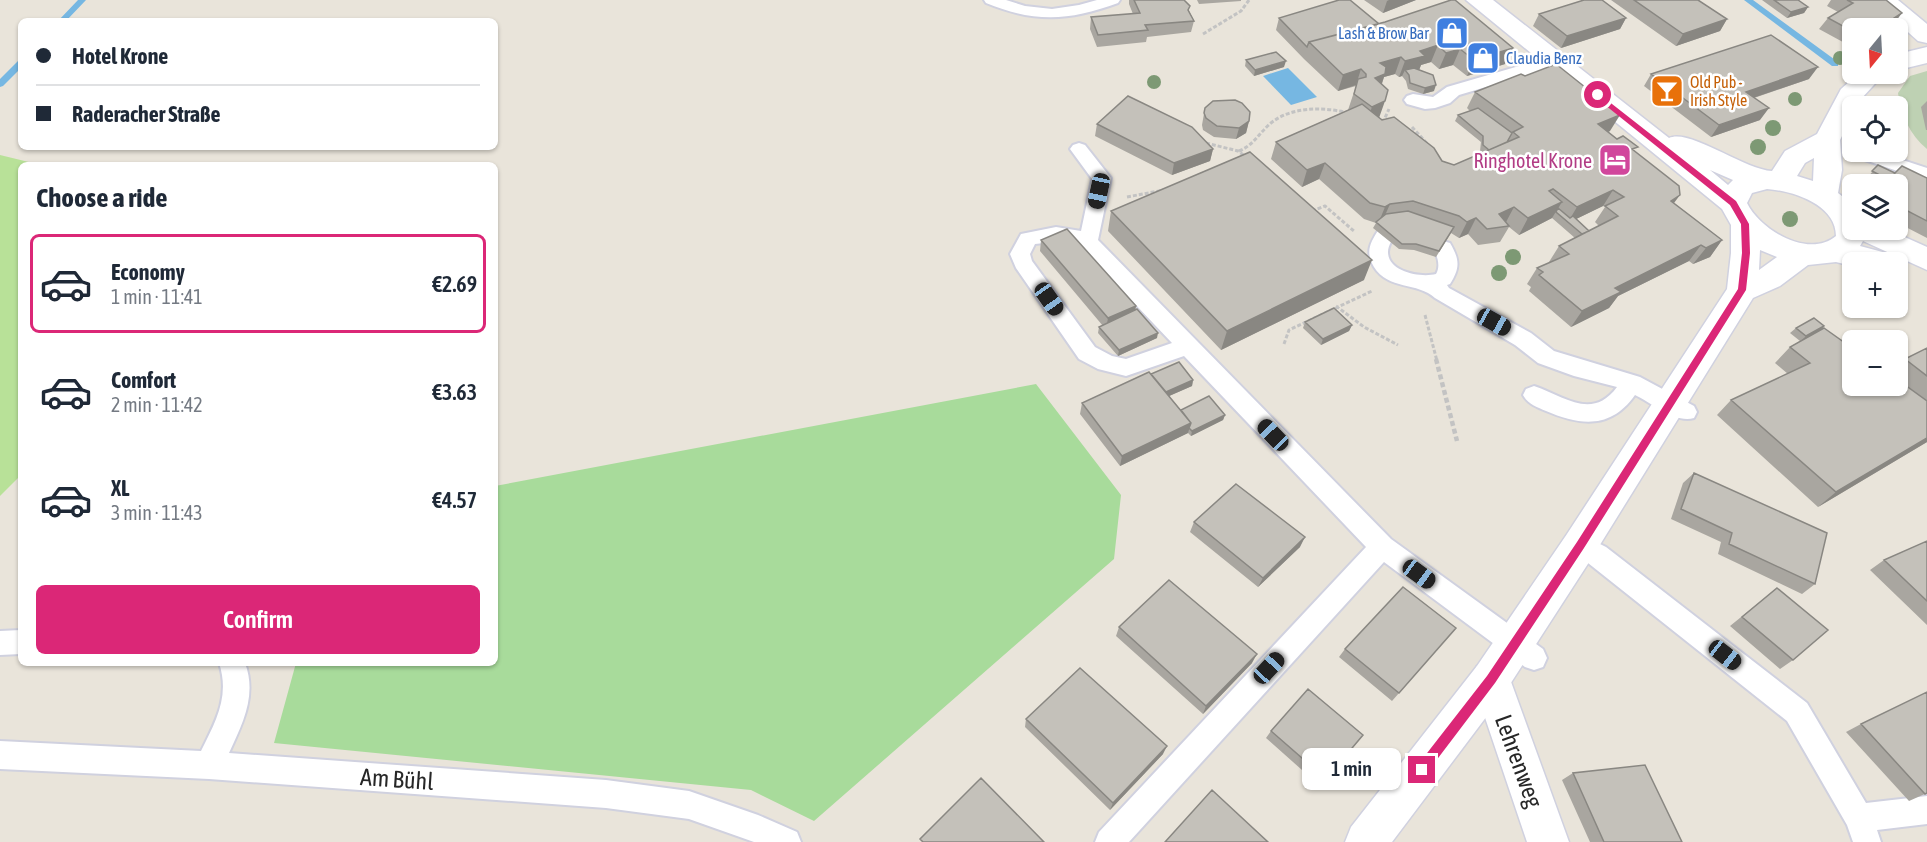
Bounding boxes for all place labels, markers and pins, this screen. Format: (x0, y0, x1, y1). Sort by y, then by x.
shop icon: Lash & Brow Bar (1434, 15, 1470, 51)
place label: Lash & Brow Bar (1338, 24, 1429, 42)
shop icon: Claudia Benz (1465, 40, 1501, 76)
place label: Claudia Benz (1506, 49, 1582, 67)
bar icon: Old Pub - Irish Style (1649, 73, 1685, 109)
place label: Old Pub - Irish Style (1690, 73, 1747, 110)
hotel icon: Ringhotel Krone (1597, 142, 1633, 178)
place label: Ringhotel Krone (1473, 149, 1592, 172)

